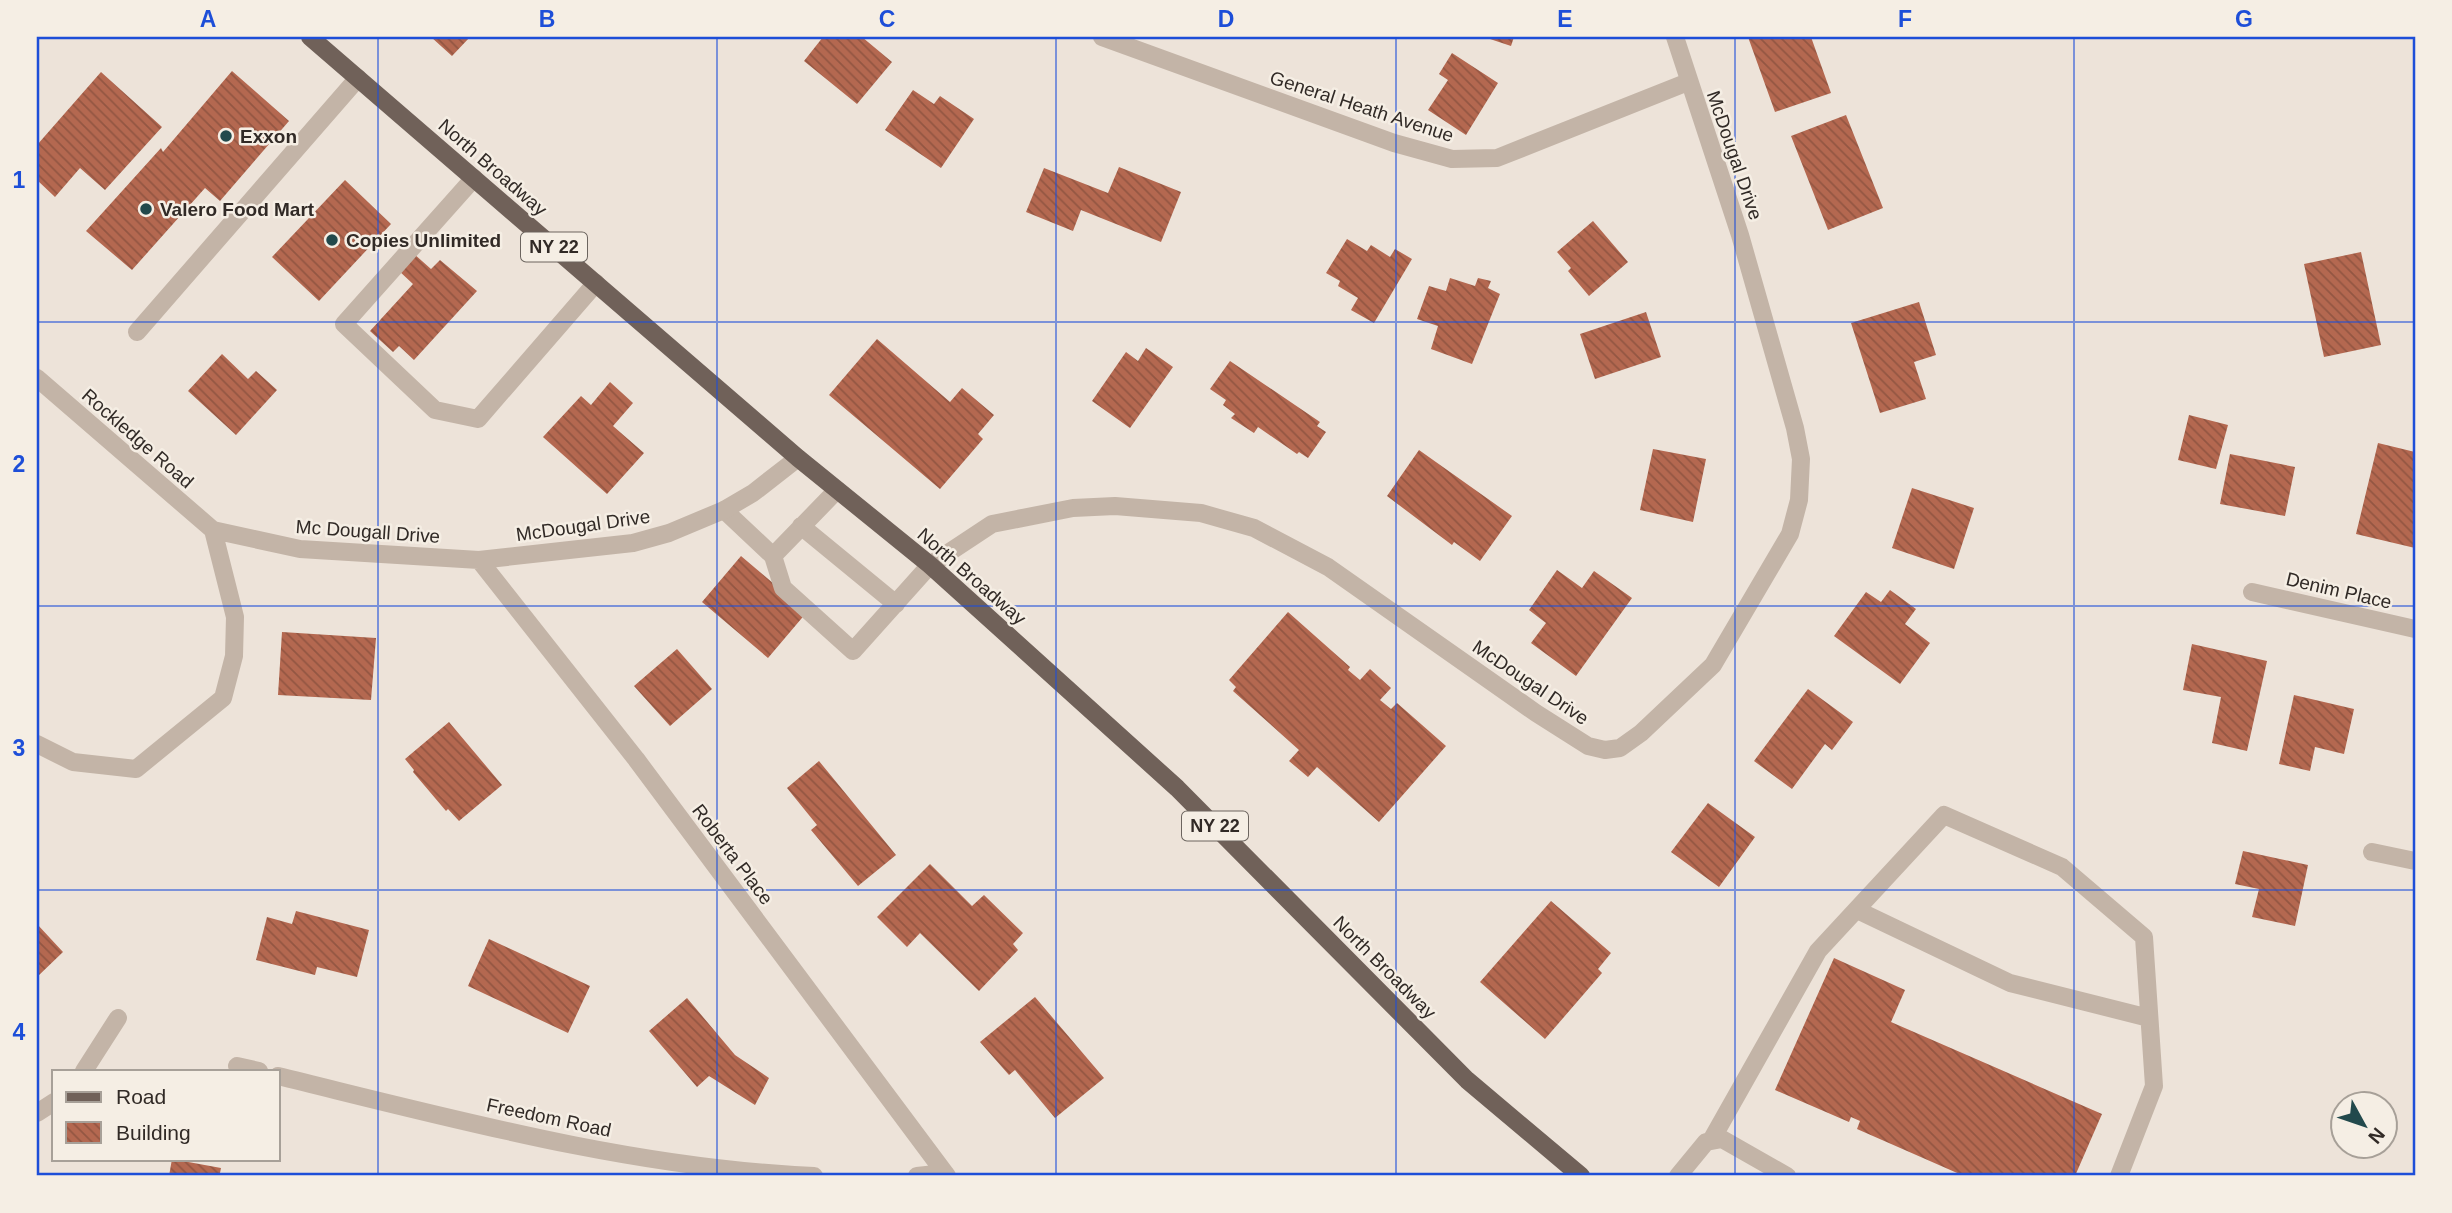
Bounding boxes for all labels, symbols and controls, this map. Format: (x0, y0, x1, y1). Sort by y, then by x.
text: A (200, 6, 216, 32)
text: B (539, 6, 555, 32)
text: C (879, 6, 895, 32)
text: D (1218, 6, 1234, 32)
text: E (1557, 6, 1573, 32)
text: F (1898, 6, 1912, 32)
text: G (2235, 6, 2253, 32)
street label: General Heath Avenue (1267, 67, 1456, 146)
street label: McDougal Drive (1703, 88, 1766, 222)
street label: North Broadway (434, 115, 551, 220)
place label: Exxon (240, 126, 297, 147)
marker: Exxon (218, 128, 234, 144)
text: 1 (13, 167, 26, 193)
place label: Valero Food Mart (160, 199, 315, 220)
marker: Valero Food Mart (138, 201, 154, 217)
place label: Copies Unlimited (346, 230, 501, 251)
marker: Copies Unlimited (324, 232, 340, 248)
road number: NY 22 (521, 232, 587, 262)
street label: Rockledge Road (78, 384, 198, 492)
text: 2 (13, 451, 25, 477)
street label: McDougal Drive (515, 506, 651, 545)
street label: Mc Dougall Drive (295, 516, 441, 547)
street label: North Broadway (913, 524, 1030, 629)
street label: Denim Place (2284, 568, 2394, 613)
street label: McDougal Drive (1469, 636, 1593, 729)
text: 3 (13, 735, 25, 761)
street label: Roberta Place (688, 800, 777, 909)
road number: NY 22 (1182, 812, 1248, 840)
street label: North Broadway (1329, 912, 1441, 1023)
text: 4 (13, 1019, 26, 1045)
legend (52, 1070, 280, 1160)
text: Road (116, 1085, 166, 1108)
north arrow (2330, 1090, 2400, 1160)
street label: Freedom Road (485, 1094, 613, 1141)
text: Building (116, 1121, 191, 1144)
text: N (2364, 1124, 2389, 1148)

